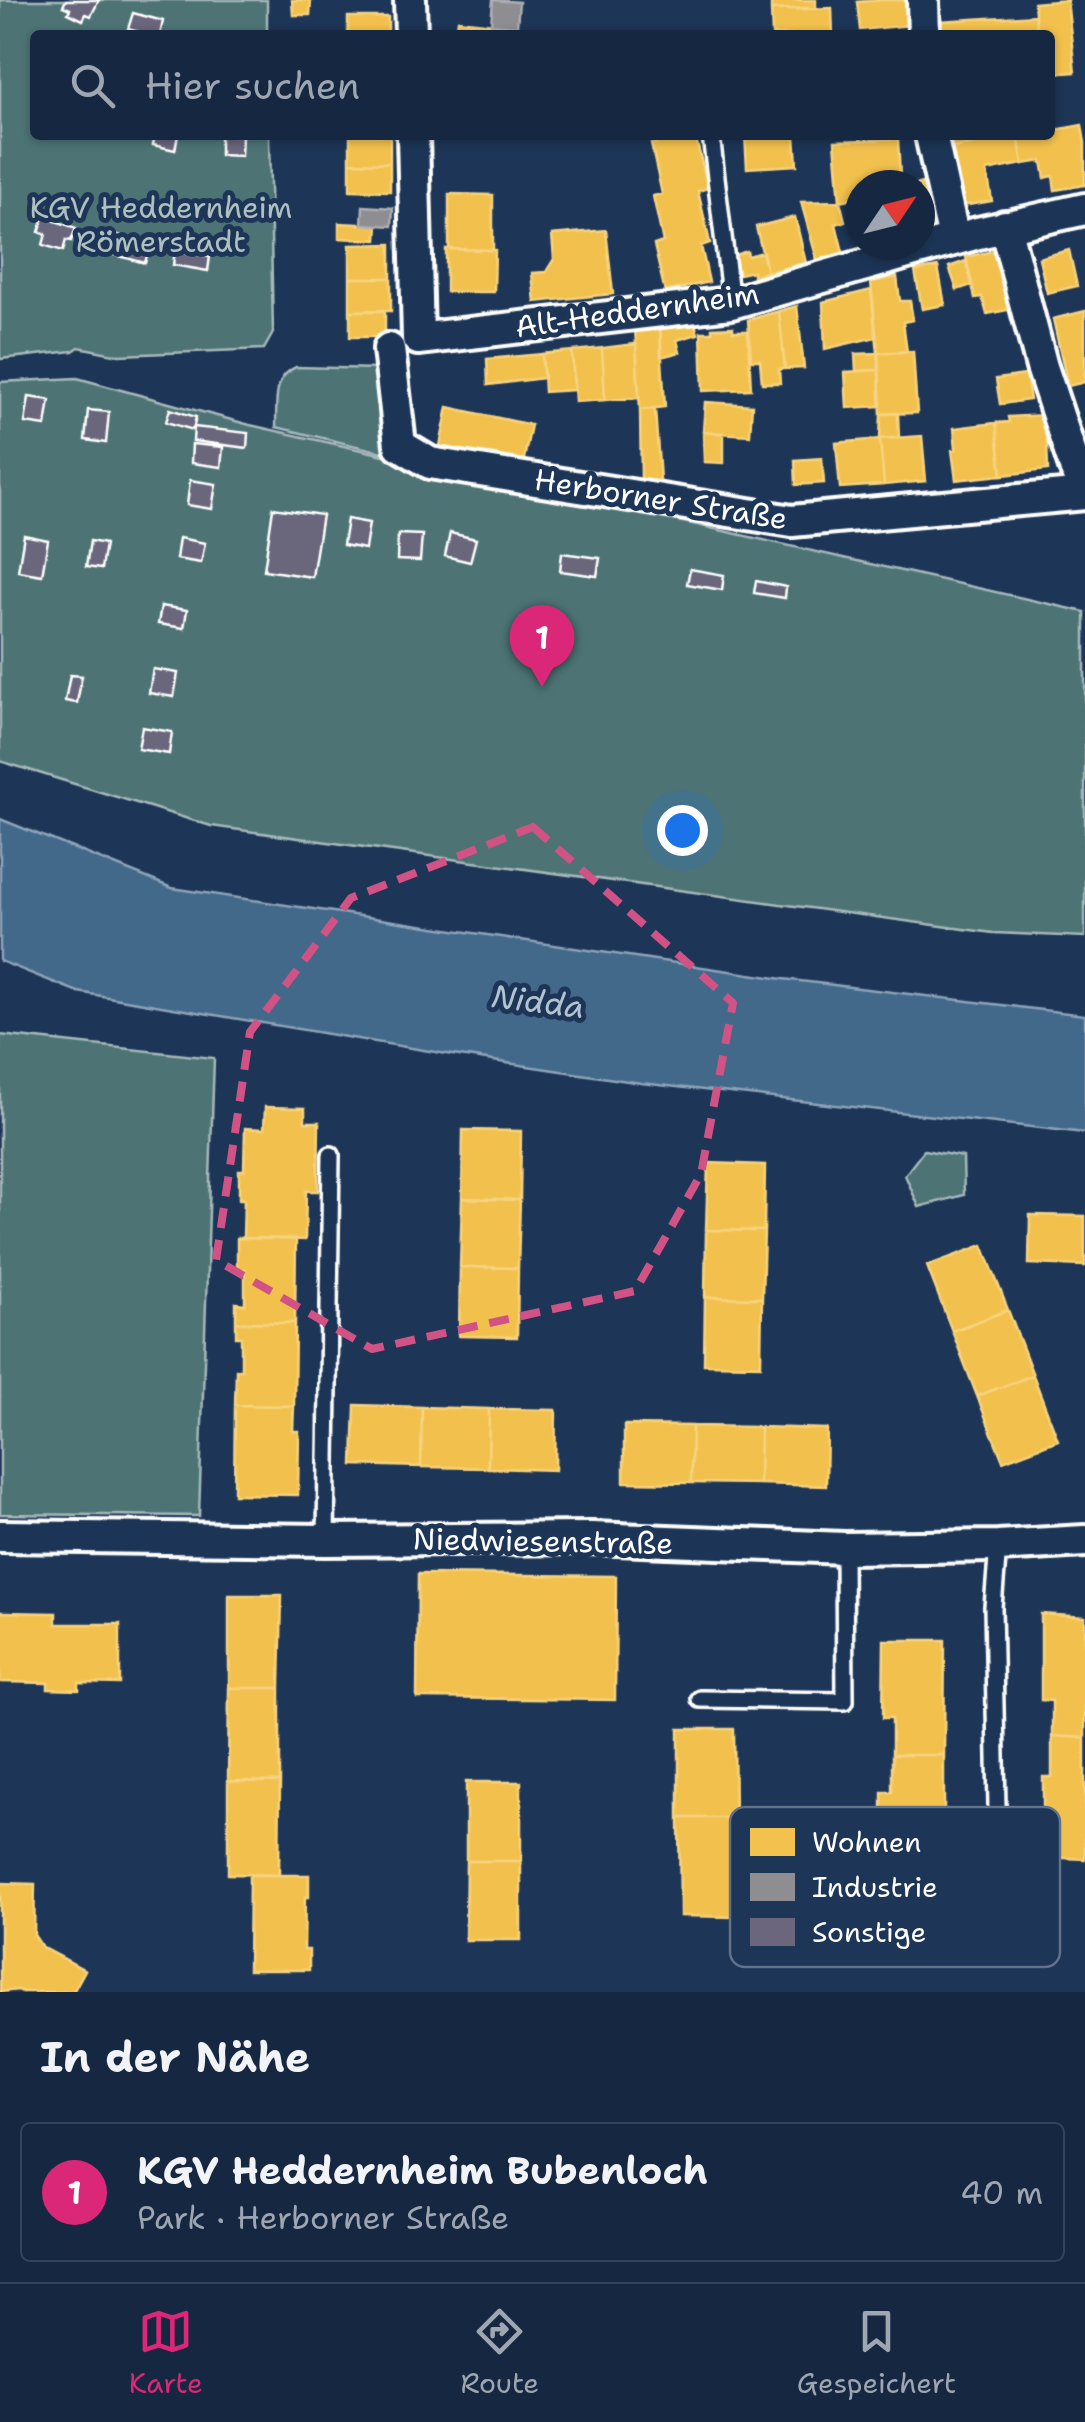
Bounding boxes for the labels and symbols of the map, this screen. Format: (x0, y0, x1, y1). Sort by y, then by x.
north arrow (845, 170, 935, 260)
park label: KGV Heddernheim Römerstadt (30, 187, 292, 262)
street label: Alt-Heddernheim (512, 273, 762, 347)
street label: Herborner Straße (532, 459, 790, 539)
pin: 1 (510, 604, 574, 687)
your location (657, 805, 708, 856)
water label: Nidda (489, 974, 587, 1028)
street label: Niedwiesenstraße (412, 1518, 674, 1564)
legend (730, 1807, 1060, 1967)
text: Wohnen (812, 1823, 922, 1861)
text: Industrie (812, 1868, 938, 1906)
text: Sonstige (812, 1913, 926, 1951)

